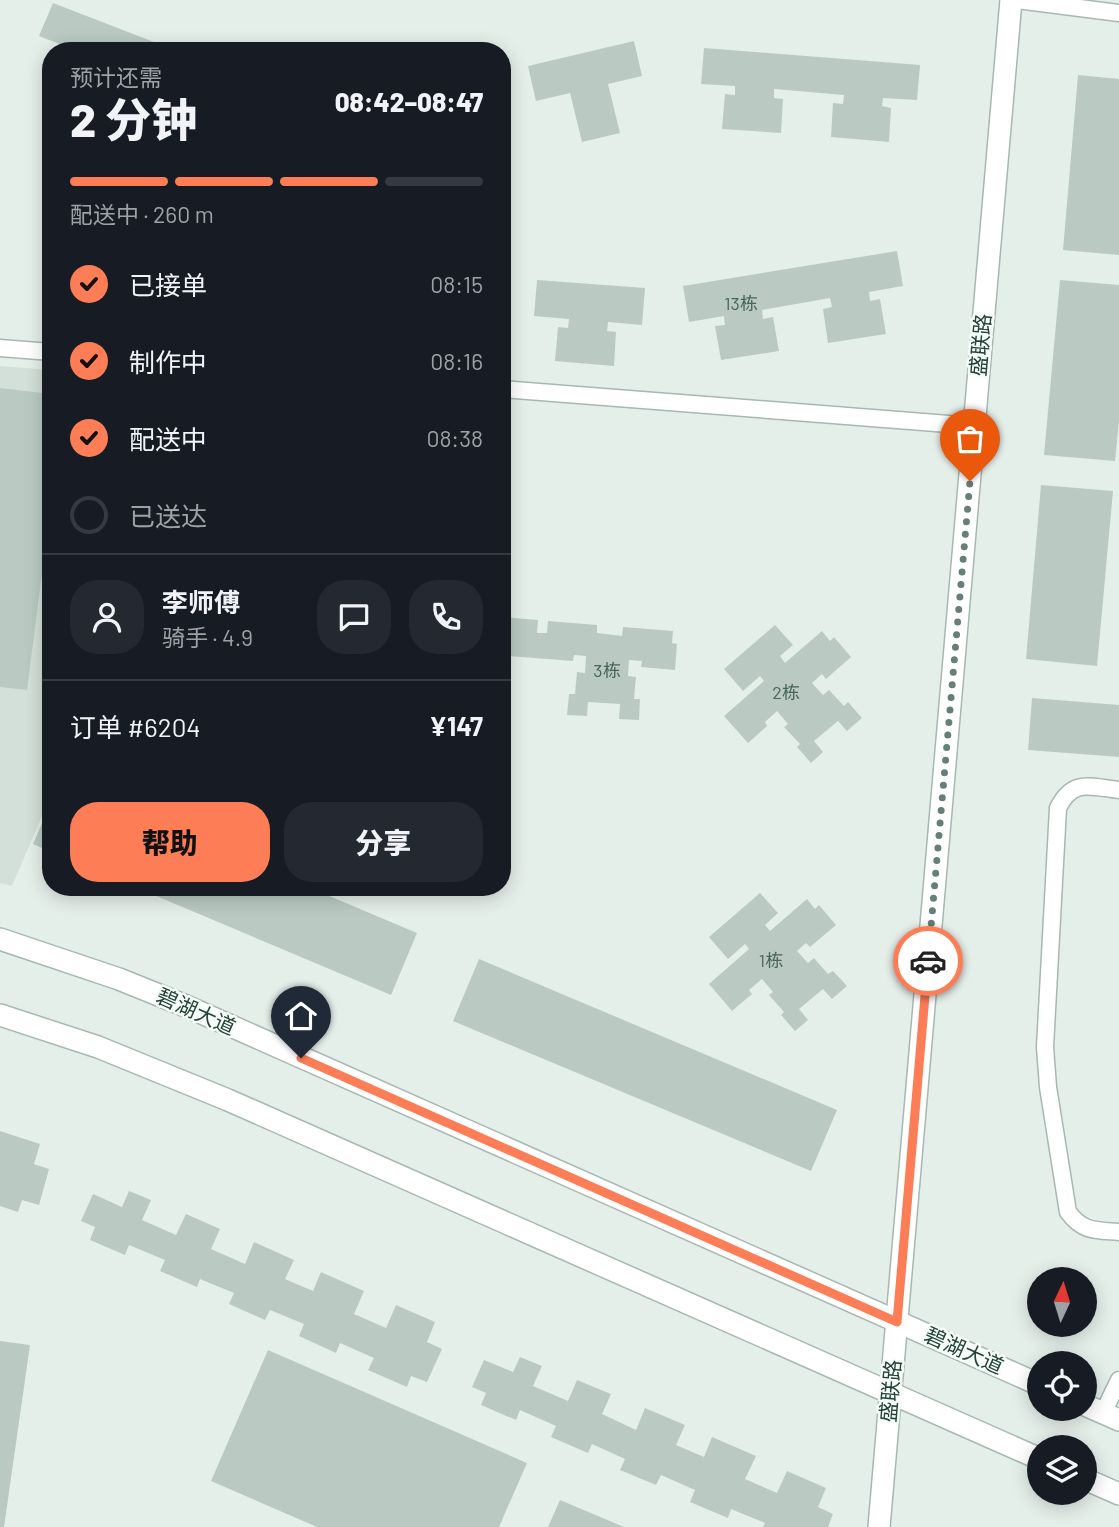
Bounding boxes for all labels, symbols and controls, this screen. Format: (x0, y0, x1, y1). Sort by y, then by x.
text: 预计还需 (70, 63, 162, 91)
text: 08:42–08:47 (335, 86, 483, 117)
text: 2 分钟 (70, 91, 197, 146)
text: 配送中 · 260 m (70, 200, 214, 228)
icon: check (70, 265, 108, 303)
text: 已接单 (129, 269, 207, 300)
text: 08:15 (430, 270, 483, 298)
house number: 13栋 (724, 292, 758, 314)
street label: 盛联路 (964, 312, 995, 377)
icon: check (70, 342, 108, 380)
text: 制作中 (129, 346, 207, 377)
text: 08:16 (430, 347, 483, 375)
pin (940, 409, 1000, 481)
icon: check (70, 419, 108, 457)
icon: bag (951, 420, 989, 458)
text: 配送中 (129, 423, 207, 454)
text: 08:38 (426, 424, 483, 452)
text: 已送达 (129, 500, 207, 531)
button: person (70, 580, 144, 654)
button: chat (317, 580, 391, 654)
button: phone (409, 580, 483, 654)
text: 李师傅 (162, 586, 240, 617)
text: 骑手 · 4.9 (162, 623, 253, 651)
house number: 3栋 (593, 659, 621, 681)
house number: 2栋 (772, 681, 800, 703)
text: ¥147 (429, 710, 483, 741)
text: 订单 #6204 (70, 711, 201, 742)
button: 帮助 (70, 802, 270, 882)
button: 分享 (284, 802, 483, 882)
courier (893, 926, 963, 996)
icon: car (909, 942, 947, 980)
house number: 1栋 (759, 949, 783, 971)
street label: 碧湖大道 (153, 982, 240, 1039)
pin (271, 986, 331, 1058)
icon: home (282, 997, 320, 1035)
north arrow (1027, 1267, 1097, 1337)
map controls (1027, 1267, 1097, 1505)
street label: 碧湖大道 (921, 1321, 1008, 1378)
button: locate (1027, 1351, 1097, 1421)
street label: 盛联路 (874, 1358, 905, 1423)
button: layers (1027, 1435, 1097, 1505)

